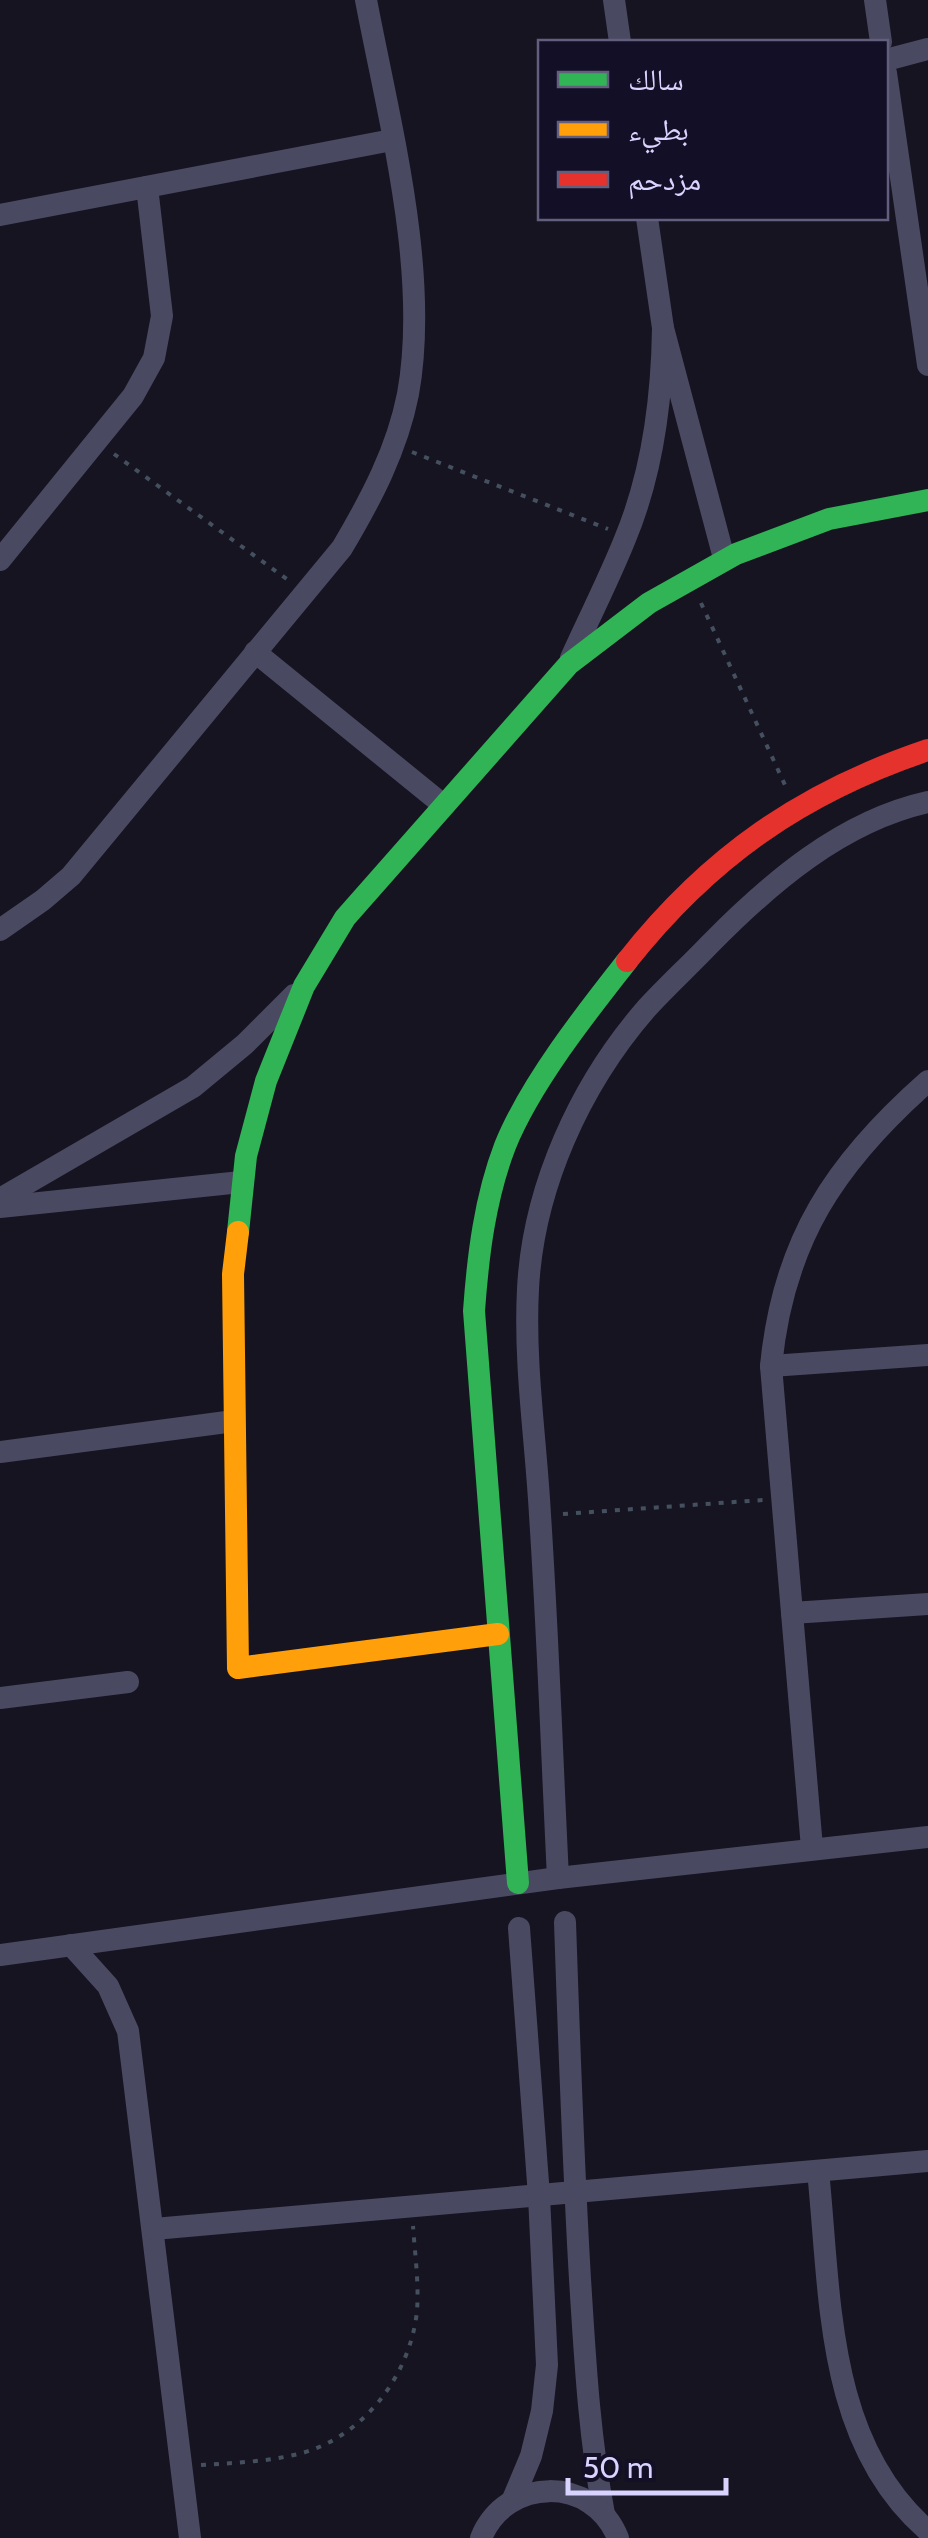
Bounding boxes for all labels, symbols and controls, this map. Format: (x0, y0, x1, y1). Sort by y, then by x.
legend (538, 40, 888, 220)
text: سالك (628, 61, 684, 98)
text: بطيء (628, 111, 689, 154)
text: مزدحم (628, 161, 701, 200)
scale bar (568, 2433, 726, 2495)
text: 50 m (583, 2449, 653, 2486)

